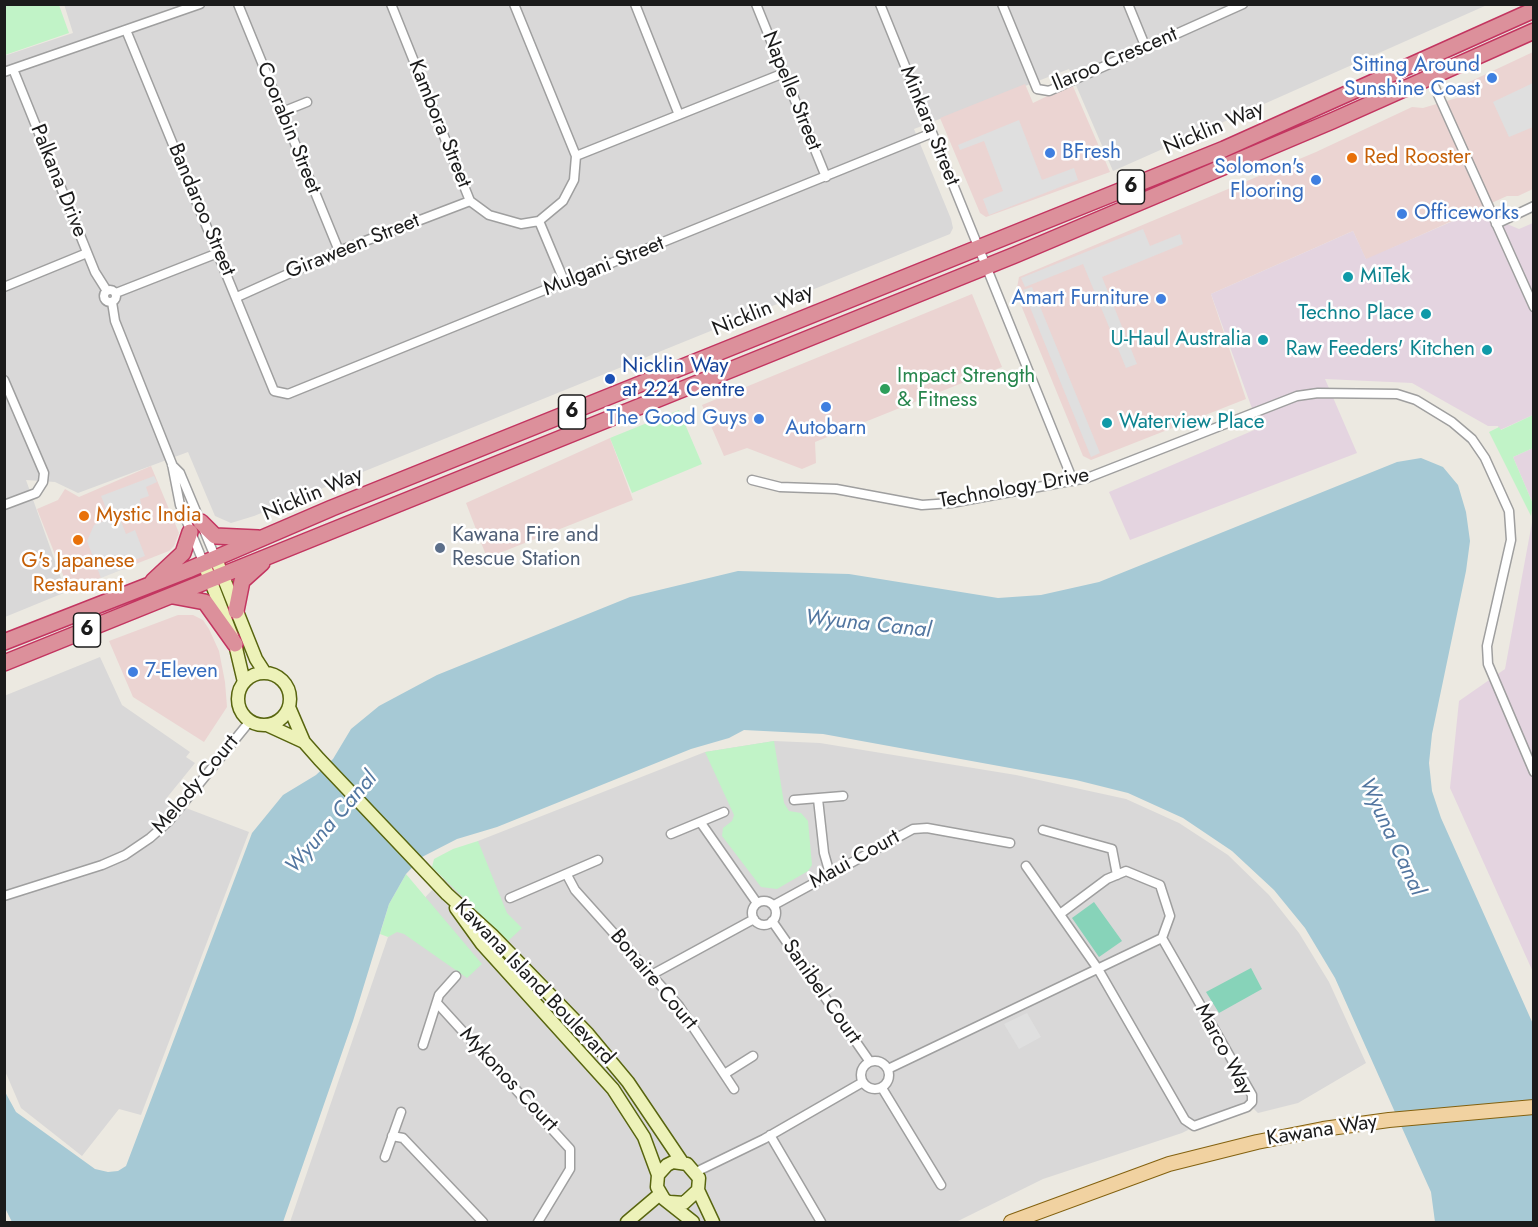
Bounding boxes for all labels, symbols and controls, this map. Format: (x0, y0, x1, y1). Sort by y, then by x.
street label: Ilaroo Crescent (1049, 22, 1181, 98)
street label: Napelle Street (756, 28, 826, 154)
place label: Sitting Around Sunshine Coast (1344, 53, 1480, 103)
street label: Kambora Street (402, 56, 476, 192)
street label: Coorabin Street (250, 59, 326, 197)
street label: Minkara Street (894, 63, 964, 189)
marker: Sitting Around Sunshine Coast (1485, 71, 1499, 85)
street label: Nicklin Way (1160, 97, 1268, 161)
street label: Palkana Drive (24, 121, 92, 241)
street label: Bandaroo Street (162, 140, 240, 280)
place label: BFresh (1062, 140, 1121, 166)
place label: Red Rooster (1364, 145, 1471, 171)
marker: BFresh (1043, 146, 1057, 160)
marker: Red Rooster (1345, 151, 1359, 165)
place label: Solomon's Flooring (1214, 155, 1304, 205)
road number: 6 (1118, 170, 1144, 204)
marker: Solomon's Flooring (1309, 173, 1323, 187)
place label: Officeworks (1414, 201, 1519, 227)
marker: Officeworks (1395, 207, 1409, 221)
street label: Giraween Street (282, 209, 424, 285)
street label: Mulgani Street (540, 231, 668, 303)
place label: MiTek (1360, 264, 1410, 290)
marker: MiTek (1341, 270, 1355, 284)
street label: Nicklin Way (709, 279, 817, 343)
place label: Amart Furniture (1012, 286, 1149, 312)
marker: Amart Furniture (1154, 292, 1168, 306)
place label: Techno Place (1298, 301, 1414, 327)
marker: Techno Place (1419, 307, 1433, 321)
place label: U-Haul Australia (1111, 327, 1251, 353)
marker: U-Haul Australia (1256, 333, 1270, 347)
place label: Raw Feeders' Kitchen (1286, 337, 1475, 363)
marker: Raw Feeders' Kitchen (1480, 343, 1494, 357)
place label: Nicklin Way at 224 Centre (622, 354, 745, 404)
place label: Impact Strength & Fitness (897, 364, 1035, 414)
marker: Nicklin Way at 224 Centre (603, 372, 617, 386)
marker: Impact Strength & Fitness (878, 382, 892, 396)
road number: 6 (558, 395, 586, 429)
marker: Autobarn (819, 400, 833, 414)
place label: The Good Guys (607, 406, 747, 432)
place label: Waterview Place (1119, 410, 1265, 436)
marker: The Good Guys (752, 412, 766, 426)
place label: Autobarn (785, 416, 867, 442)
marker: Waterview Place (1100, 416, 1114, 430)
street label: Nicklin Way (259, 463, 367, 527)
street label: Technology Drive (937, 463, 1091, 515)
place label: Mystic India (96, 503, 201, 529)
marker: Mystic India (77, 509, 91, 523)
place label: Kawana Fire and Rescue Station (452, 523, 599, 573)
marker: G's Japanese Restaurant (71, 533, 85, 547)
marker: Kawana Fire and Rescue Station (433, 541, 447, 555)
place label: G's Japanese Restaurant (21, 549, 135, 599)
water label: Wyuna Canal (804, 605, 932, 645)
road number: 6 (74, 613, 100, 647)
place label: 7-Eleven (145, 659, 218, 685)
marker: 7-Eleven (126, 665, 140, 679)
street label: Melody Court (148, 731, 244, 839)
water label: Wyuna Canal (280, 766, 384, 880)
water label: Wyuna Canal (1352, 774, 1430, 900)
street label: Maui Court (806, 825, 904, 895)
street label: Kawana Island Boulevard (449, 895, 619, 1071)
street label: Bonaire Court (604, 925, 702, 1035)
street label: Sanibel Court (776, 935, 866, 1049)
street label: Marco Way (1188, 1000, 1258, 1100)
street label: Mykonos Court (453, 1023, 563, 1137)
street label: Kawana Way (1265, 1110, 1379, 1152)

